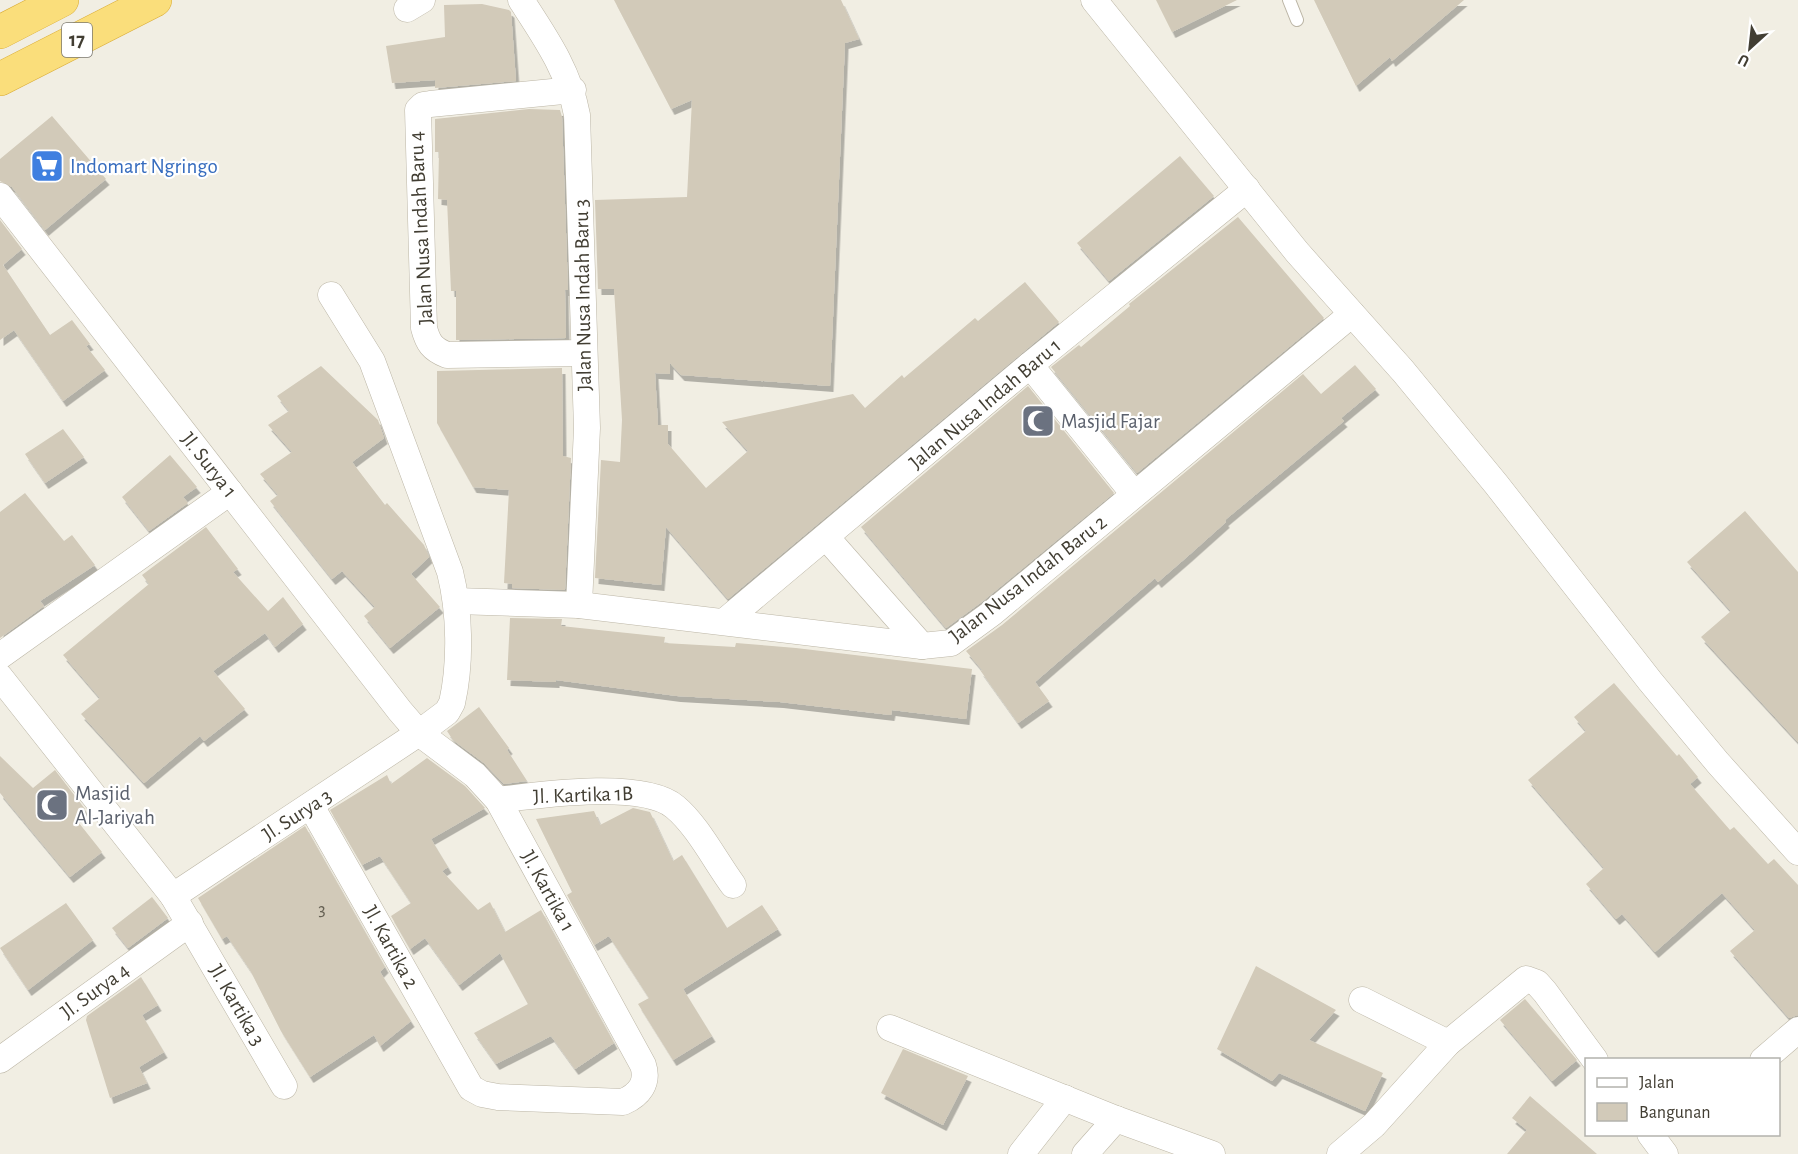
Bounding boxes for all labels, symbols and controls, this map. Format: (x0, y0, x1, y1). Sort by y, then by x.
north arrow (1720, 18, 1780, 78)
road number: 17 (62, 23, 92, 57)
text: U (1735, 51, 1752, 70)
street label: Jalan Nusa Indah Baru 4 (405, 131, 437, 325)
supermarket icon: Indomart Ngringo (29, 148, 65, 184)
place label: Indomart Ngringo (70, 156, 218, 177)
street label: Jalan Nusa Indah Baru 3 (571, 199, 595, 391)
street label: Jalan Nusa Indah Baru 1 (905, 335, 1065, 473)
mosque icon: Masjid Fajar (1020, 403, 1056, 439)
place label: Masjid Fajar (1061, 411, 1160, 432)
street label: Jl. Surya 1 (177, 428, 241, 502)
street label: Jalan Nusa Indah Baru 2 (945, 511, 1111, 647)
place label: Masjid Al-Jariyah (75, 783, 155, 828)
street label: Jl. Kartika 1B (533, 783, 633, 807)
street label: Jl. Surya 3 (259, 785, 335, 845)
mosque icon: Masjid Al-Jariyah (34, 787, 70, 823)
street label: Jl. Kartika 1 (517, 847, 579, 935)
house number: 3 (318, 901, 326, 919)
street label: Jl. Kartika 2 (360, 902, 422, 992)
street label: Jl. Surya 4 (57, 959, 133, 1023)
street label: Jl. Kartika 3 (205, 961, 269, 1049)
legend (1585, 1058, 1780, 1136)
text: Jalan (1639, 1074, 1674, 1092)
text: Bangunan (1639, 1104, 1711, 1122)

